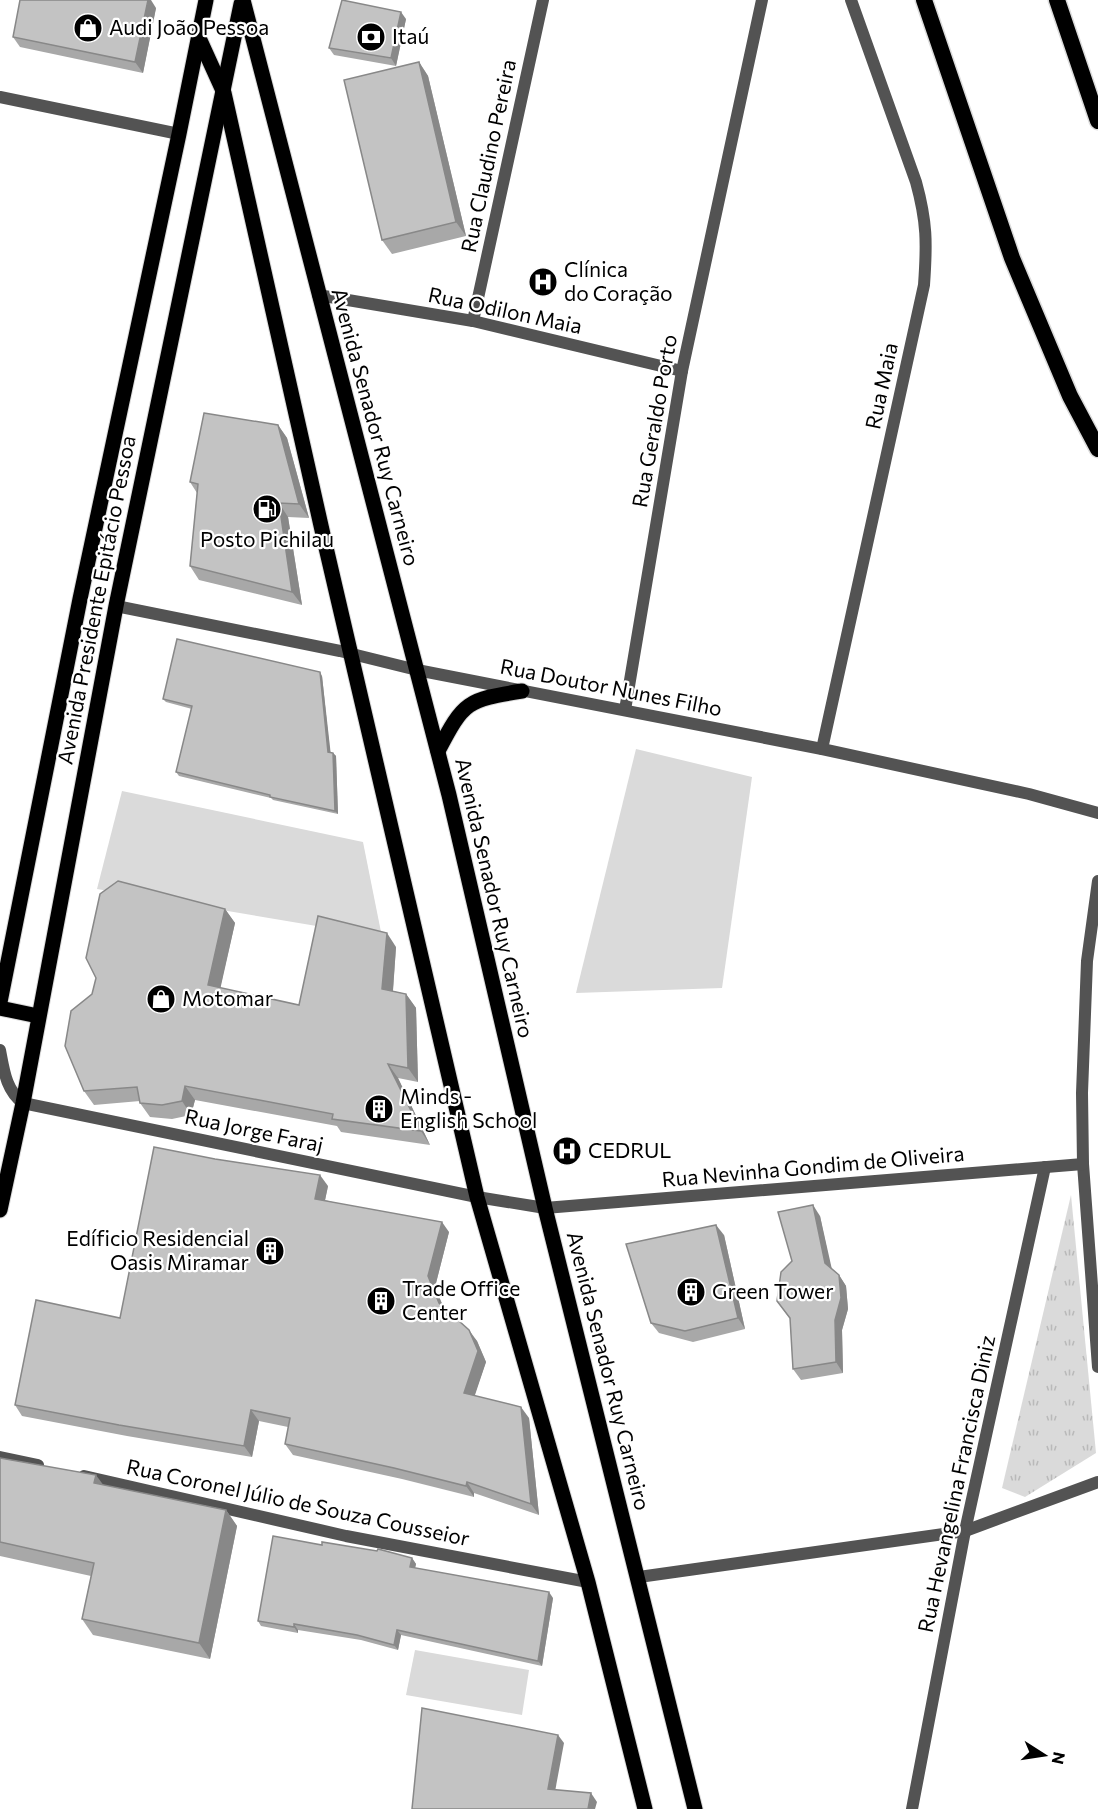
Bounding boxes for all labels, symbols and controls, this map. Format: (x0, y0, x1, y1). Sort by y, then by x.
shop icon: Audi João Pessoa (72, 12, 104, 44)
place label: Audi João Pessoa (109, 14, 269, 39)
bank icon: Itaú (355, 21, 387, 53)
place label: Itaú (392, 23, 429, 48)
street label: Rua Claudino Pereira (455, 57, 520, 255)
place label: Clínica do Coração (564, 256, 673, 305)
hospital icon: Clínica do Coração (527, 266, 559, 298)
street label: Rua Odilon Maia (426, 281, 584, 338)
street label: Avenida Senador Ruy Carneiro (327, 285, 426, 568)
street label: Rua Geraldo Porto (626, 332, 681, 509)
street label: Rua Maia (859, 340, 902, 431)
street label: Avenida Presidente Epitácio Pessoa (51, 433, 140, 766)
fuel station icon: Posto Pichilau (251, 493, 283, 525)
place label: Posto Pichilau (200, 526, 334, 551)
street label: Rua Doutor Nunes Filho (498, 653, 724, 720)
street label: Avenida Senador Ruy Carneiro (451, 755, 540, 1040)
shop icon: Motomar (145, 983, 177, 1015)
place label: Motomar (182, 985, 273, 1010)
place label: Minds - English School (400, 1083, 537, 1132)
building icon: Minds - English School (363, 1093, 395, 1125)
street label: Rua Jorge Faraj (183, 1103, 326, 1156)
hospital icon: CEDRUL (551, 1135, 583, 1167)
place label: CEDRUL (588, 1137, 671, 1162)
street label: Rua Nevinha Gondim de Oliveira (661, 1140, 965, 1191)
place label: Edíficio Residencial Oasis Miramar (66, 1225, 249, 1274)
street label: Avenida Senador Ruy Carneiro (563, 1229, 656, 1513)
building icon: Edíficio Residencial Oasis Miramar (254, 1235, 286, 1267)
place label: Trade Office Center (402, 1275, 520, 1324)
building icon: Green Tower (675, 1276, 707, 1308)
place label: Green Tower (712, 1278, 834, 1303)
building icon: Trade Office Center (365, 1285, 397, 1317)
street label: Rua Hevangelina Francisca Diniz (912, 1333, 999, 1635)
street label: Rua Coronel Júlio de Souza Cousseior (124, 1453, 472, 1550)
north arrow (1014, 1725, 1074, 1785)
text: N (1049, 1750, 1070, 1766)

